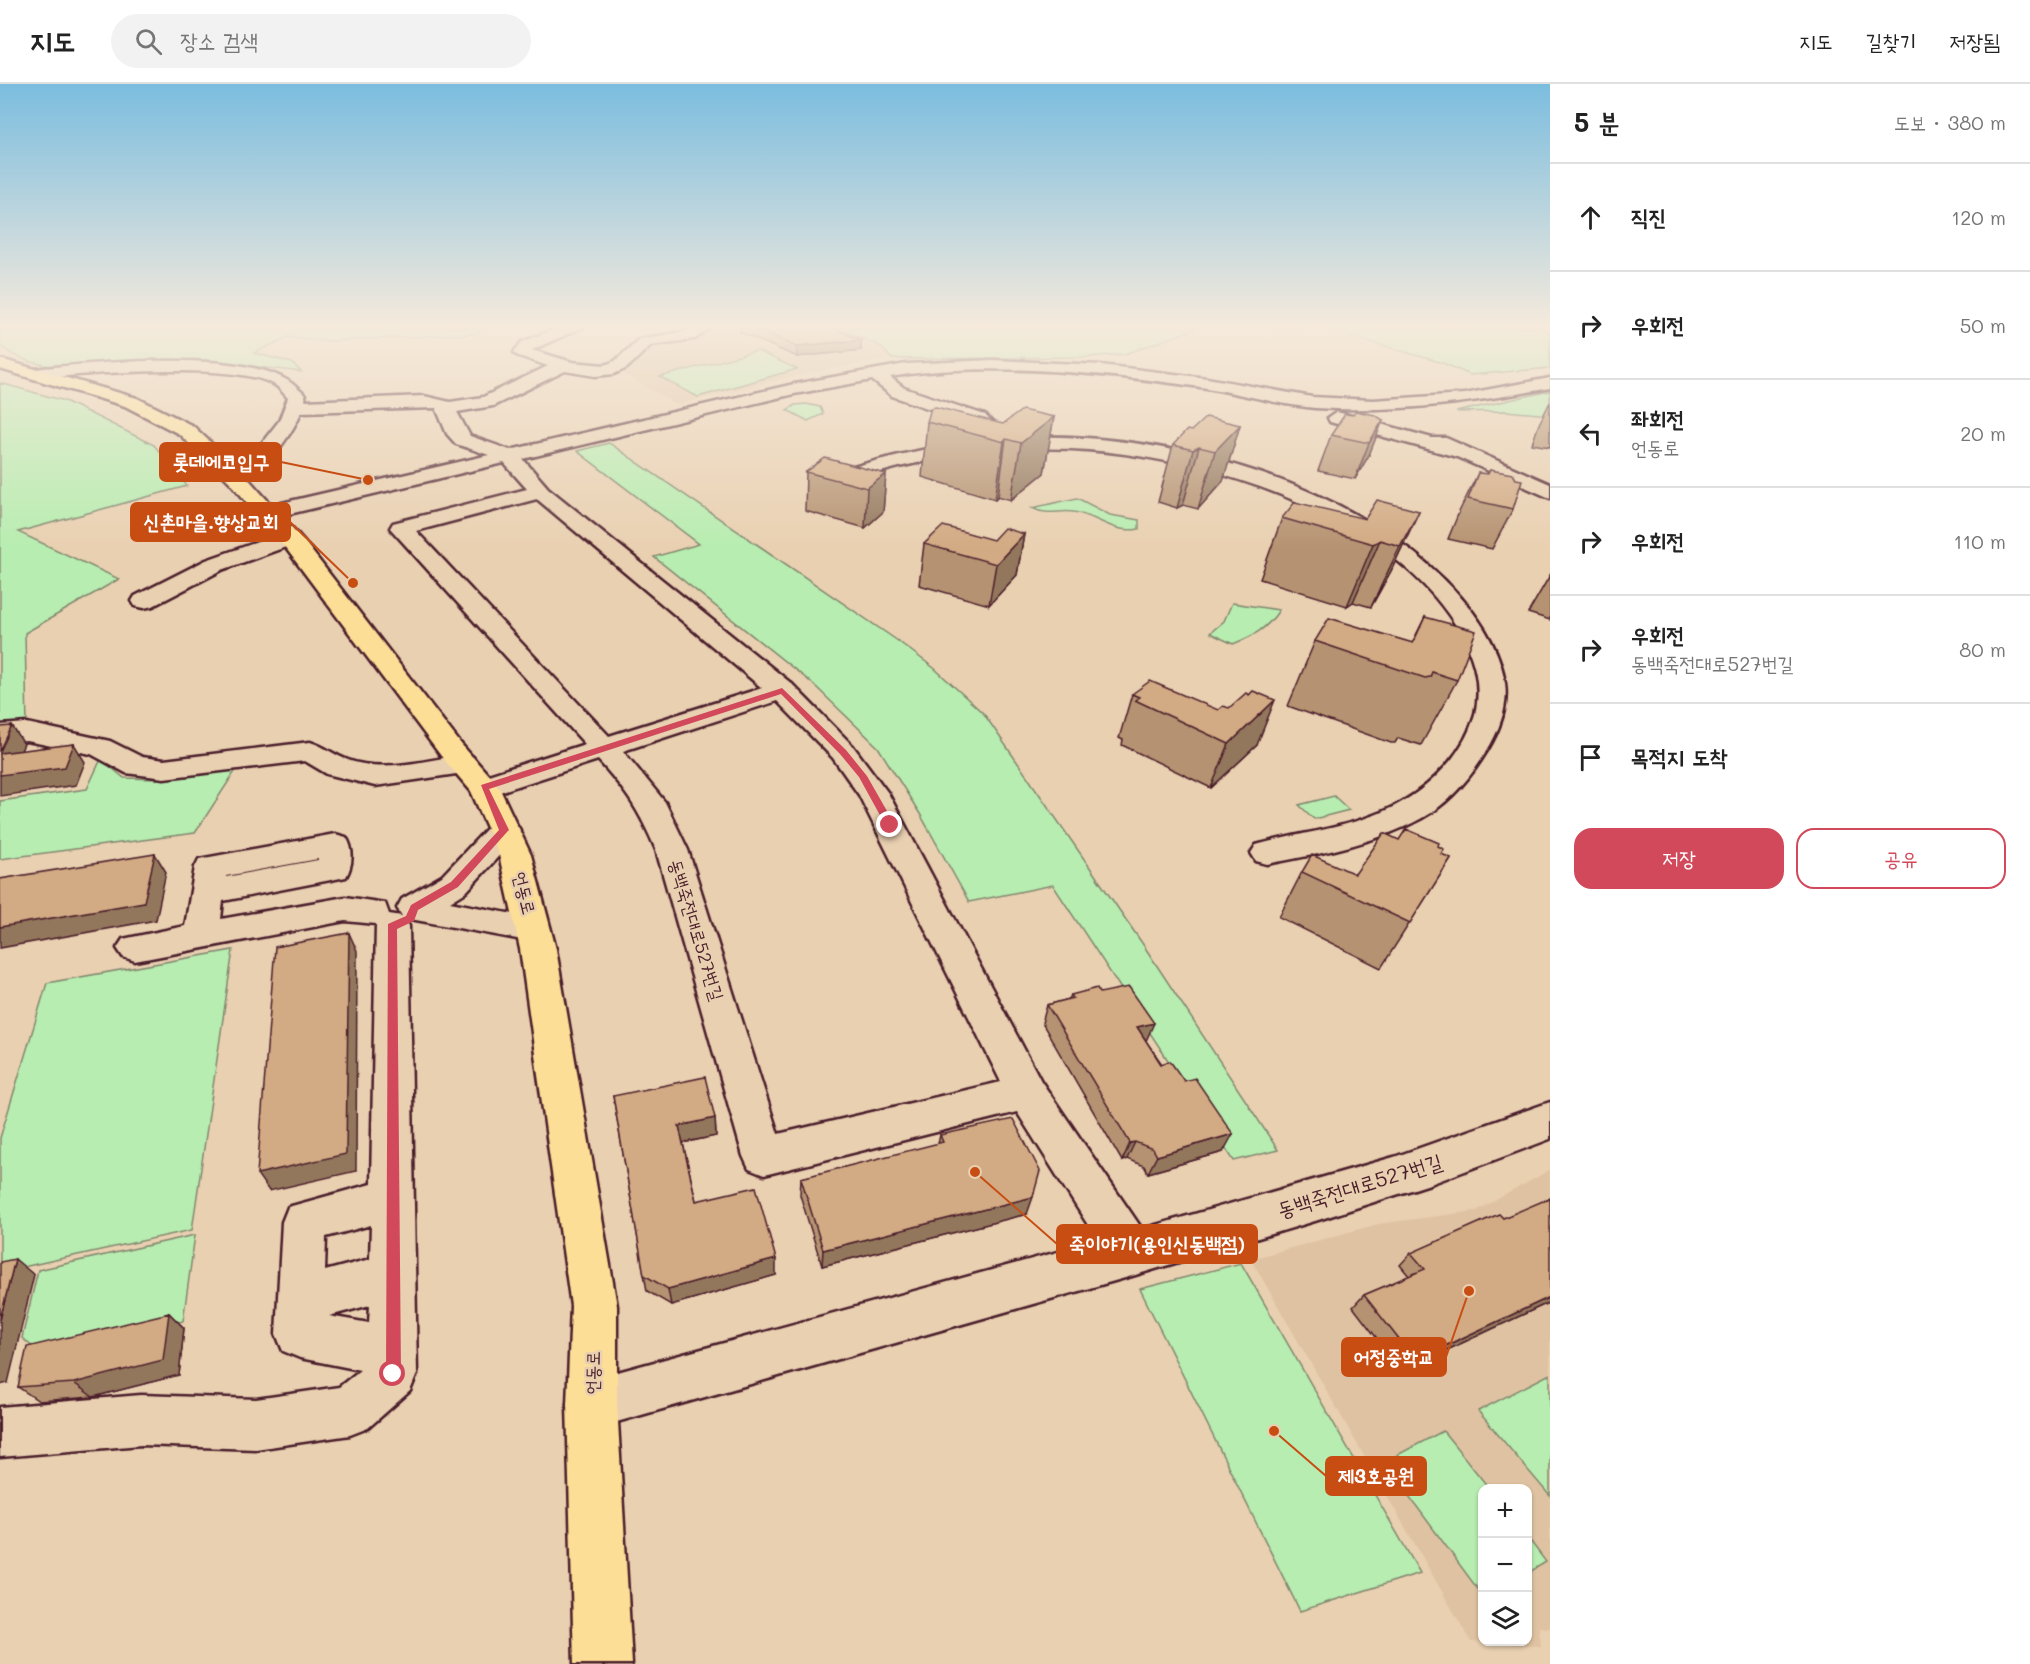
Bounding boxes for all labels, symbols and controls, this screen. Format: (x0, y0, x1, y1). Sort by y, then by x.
search box (111, 14, 531, 68)
text: 지도 (30, 22, 75, 58)
icon: search (132, 25, 165, 58)
text: 장소 검색 (180, 26, 258, 55)
text: 지도 (1799, 27, 1833, 54)
text: 길찾기 (1866, 27, 1916, 54)
text: 저장됨 (1949, 27, 2000, 54)
text: 5 분 (1574, 105, 1619, 139)
text: 도보 · 380 m (1894, 109, 2006, 135)
icon: ahead (1574, 201, 1607, 234)
text: 직진 (1631, 202, 1666, 231)
text: 120 m (1951, 204, 2006, 230)
icon: right (1574, 309, 1607, 342)
text: 우회전 (1631, 310, 1684, 339)
text: 50 m (1960, 312, 2006, 338)
text: 좌회전 (1631, 404, 1684, 433)
icon: left (1574, 417, 1607, 450)
text: 20 m (1960, 420, 2006, 446)
text: 언동로 (1631, 434, 1679, 460)
callout: 롯데에코입구 (160, 443, 281, 481)
text: 롯데에코입구 (173, 448, 269, 474)
callout: 신촌마을.향상교회 (131, 503, 290, 541)
text: 신촌마을.향상교회 (144, 508, 278, 534)
icon: right (1574, 525, 1607, 558)
text: 우회전 (1631, 526, 1684, 555)
text: 110 m (1953, 528, 2006, 554)
text: 우회전 (1631, 620, 1684, 649)
icon: right (1574, 633, 1607, 666)
text: 80 m (1959, 636, 2006, 662)
text: 동백죽전대로527번길 (1631, 650, 1794, 676)
icon: arrive (1574, 741, 1607, 774)
text: 목적지 도착 (1631, 742, 1727, 771)
route end (876, 811, 902, 837)
button: 저장 (1574, 828, 1784, 889)
button: 공유 (1796, 828, 2006, 889)
street label: 동백죽전대로527번길 (664, 856, 730, 1004)
street label: 언동로 (508, 869, 542, 917)
street label: 동백죽전대로527번길 (1274, 1147, 1445, 1222)
callout: 죽이야기(용인신동백점) (1057, 1225, 1257, 1263)
text: 죽이야기(용인신동백점) (1069, 1230, 1245, 1256)
callout: 어정중학교 (1342, 1338, 1446, 1376)
text: 어정중학교 (1354, 1343, 1434, 1369)
street label: 언동로 (580, 1351, 604, 1395)
route start (379, 1360, 405, 1386)
callout: 제3호공원 (1326, 1457, 1426, 1495)
text: 제3호공원 (1338, 1462, 1414, 1488)
map controls (1478, 1484, 1532, 1646)
button: + (1478, 1484, 1532, 1538)
button: − (1478, 1538, 1532, 1592)
button: layers (1478, 1592, 1532, 1646)

